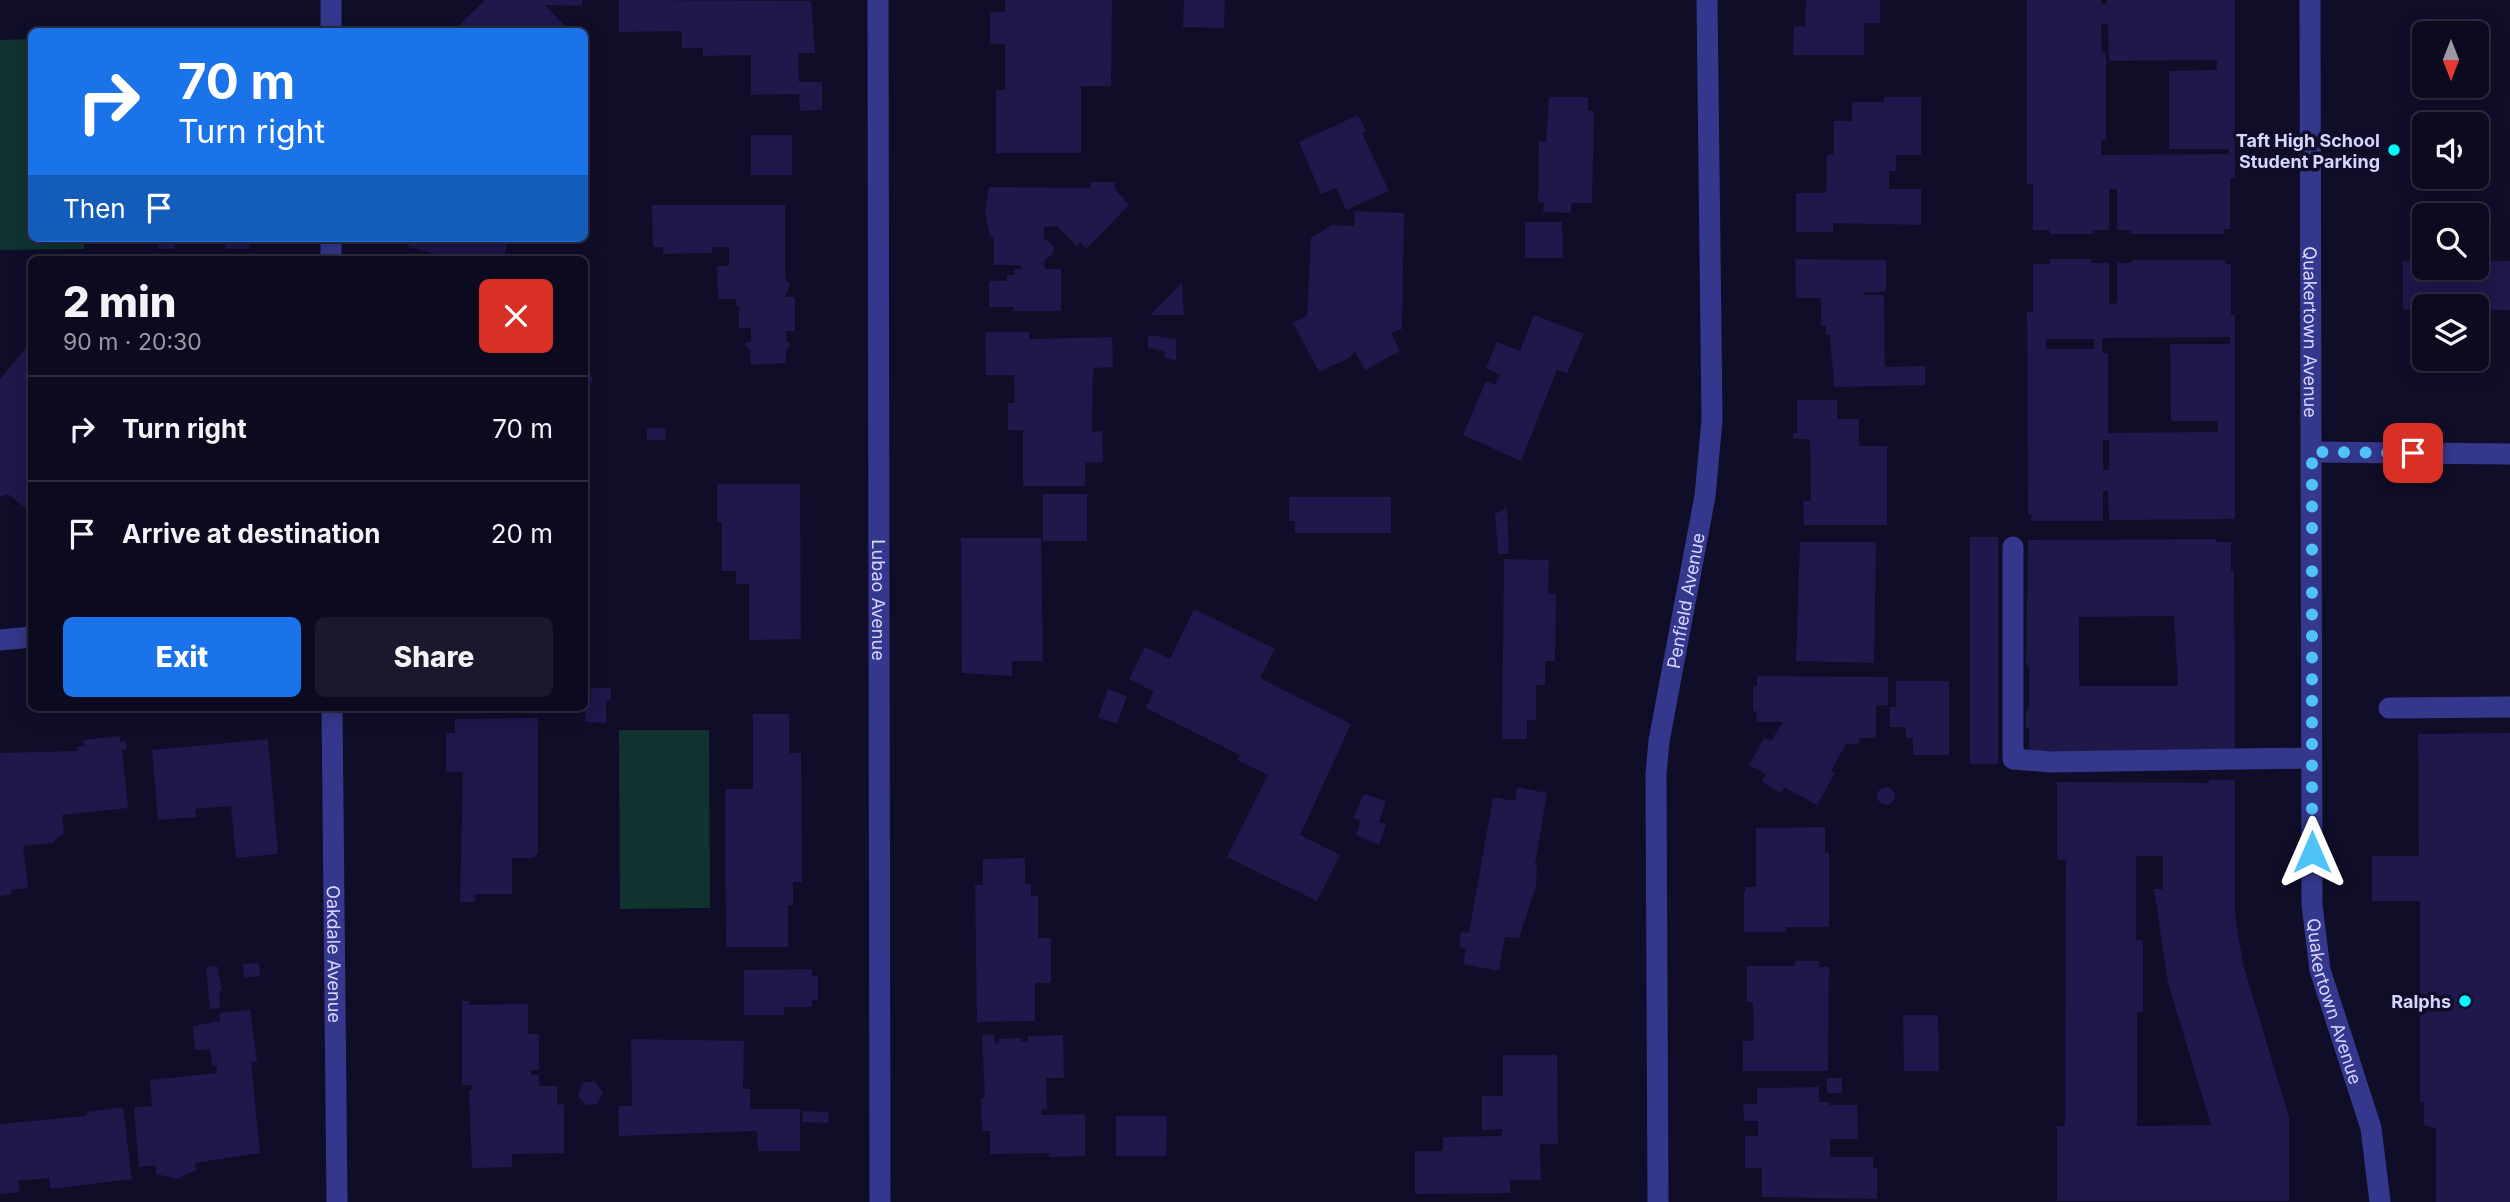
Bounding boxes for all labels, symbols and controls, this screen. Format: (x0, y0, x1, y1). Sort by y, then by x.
north arrow (2412, 21, 2488, 98)
map controls (2412, 21, 2489, 371)
text: 70 m (178, 52, 295, 111)
icon: right (63, 56, 154, 147)
text: Turn right (178, 112, 325, 151)
button: sound (2412, 112, 2489, 189)
place label: Taft High School Student Parking (2236, 130, 2380, 172)
marker: Taft High School Student Parking (2386, 142, 2402, 158)
icon: arrive (140, 189, 178, 227)
text: Then (63, 193, 126, 224)
button: search (2412, 203, 2489, 280)
street label: Quakertown Avenue (2300, 246, 2321, 418)
text: 2 min (63, 276, 177, 327)
button: close (479, 279, 553, 353)
button: layers (2412, 294, 2489, 371)
text: 90 m · 20:30 (63, 328, 202, 356)
icon: right (63, 410, 101, 448)
text: Turn right (122, 413, 247, 444)
text: 70 m (492, 413, 553, 444)
pin (2383, 423, 2443, 483)
icon: arrive (2394, 434, 2432, 472)
icon: arrive (63, 515, 101, 553)
text: Arrive at destination (122, 518, 381, 549)
text: 20 m (491, 518, 553, 549)
street label: Penfield Avenue (1662, 531, 1708, 670)
street label: Lubao Avenue (868, 539, 890, 661)
button: Exit (63, 617, 301, 697)
button: Share (315, 617, 553, 697)
position arrow (2275, 815, 2349, 889)
street label: Oakdale Avenue (323, 885, 346, 1023)
street label: Quakertown Avenue (2303, 917, 2367, 1087)
place label: Ralphs (2391, 991, 2451, 1012)
marker: Ralphs (2457, 993, 2473, 1009)

